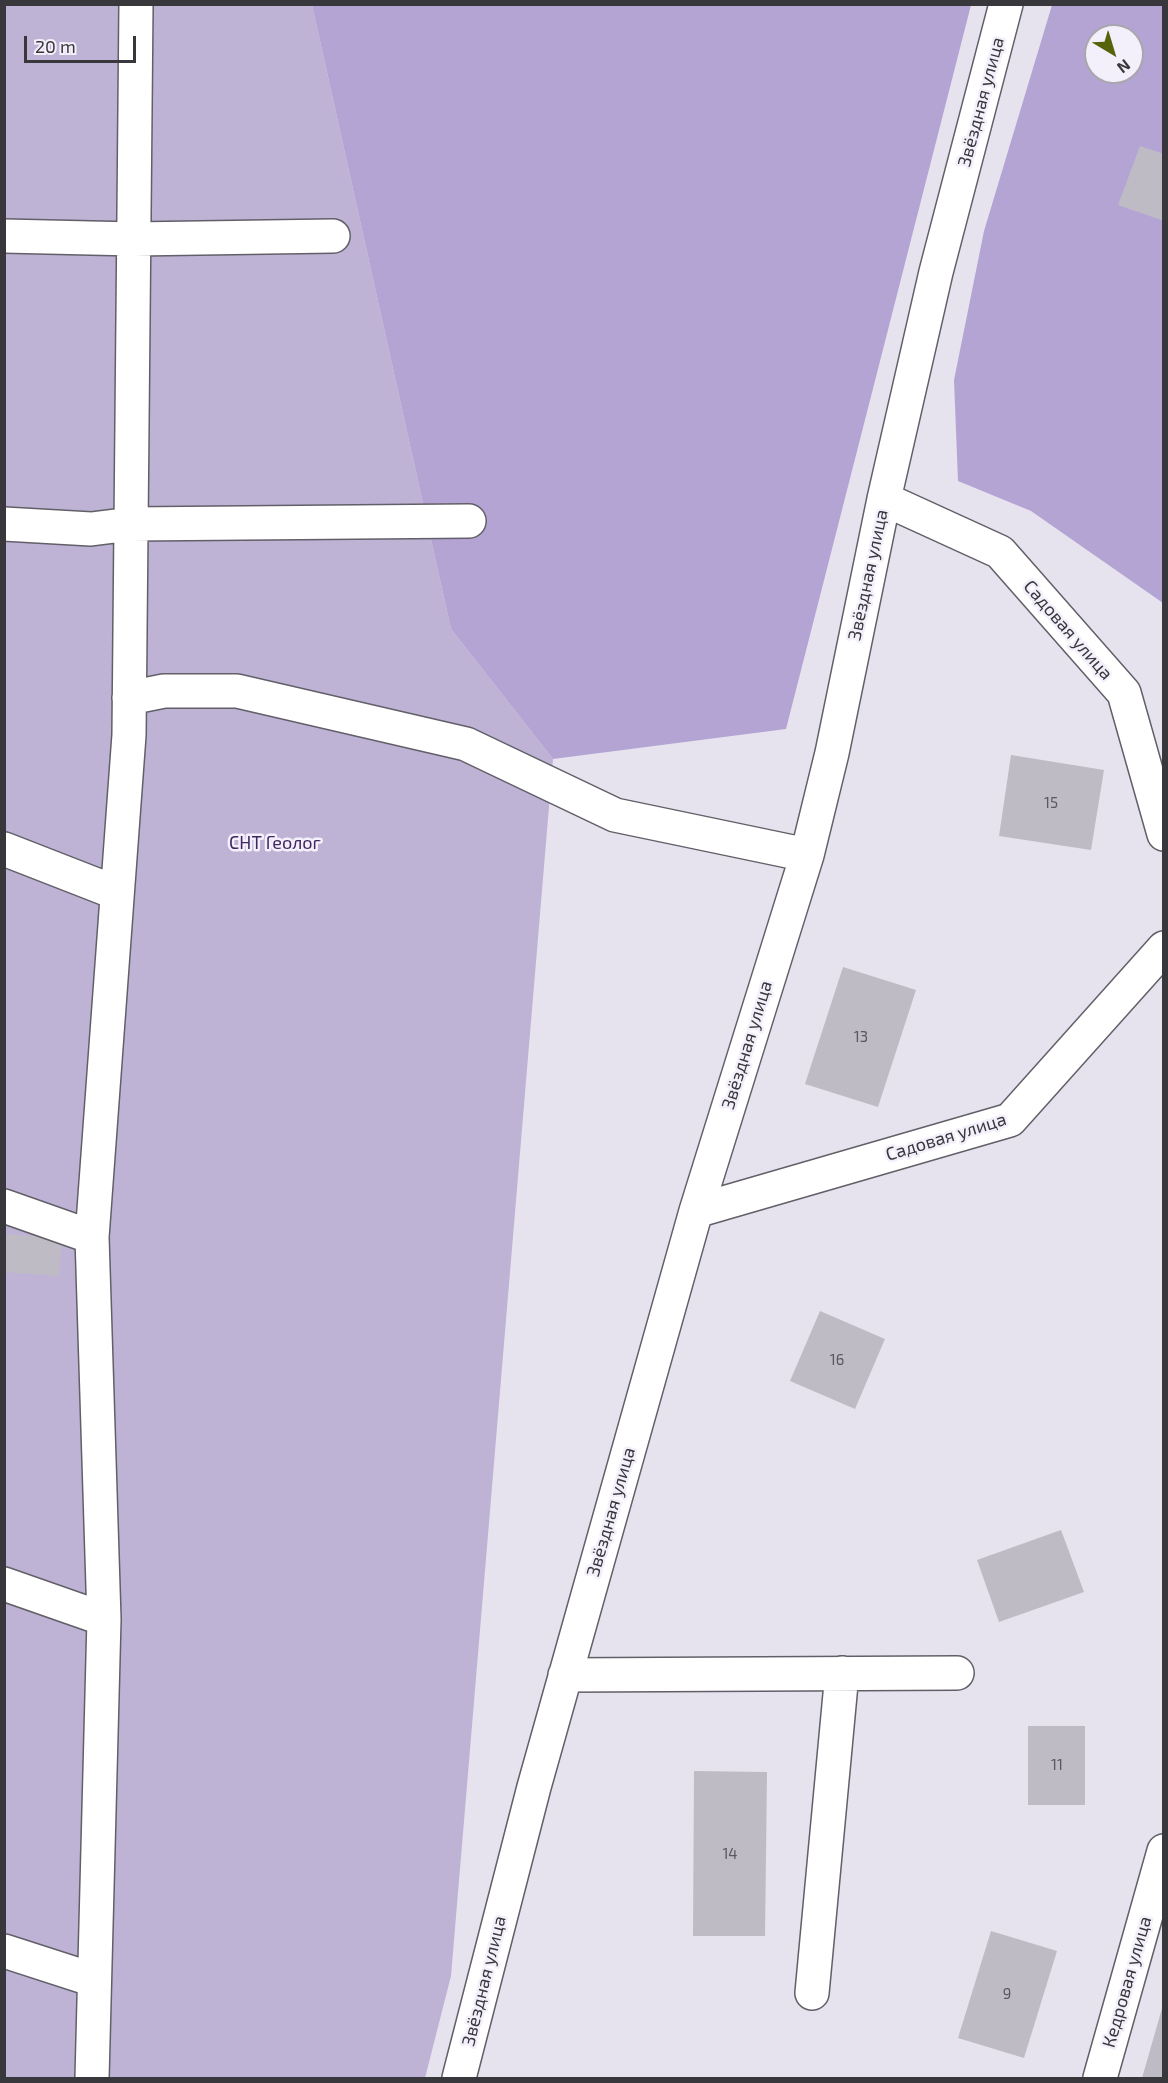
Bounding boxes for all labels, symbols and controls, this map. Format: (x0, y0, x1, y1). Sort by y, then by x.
scale bar (27, 24, 140, 62)
north arrow (1084, 24, 1144, 84)
text: 20 m (35, 35, 76, 57)
street label: Звёздная улица (953, 35, 1009, 169)
text: N (1114, 56, 1135, 78)
street label: Звёздная улица (844, 507, 892, 643)
street label: Садовая улица (1019, 576, 1117, 684)
house number: 15 (1044, 794, 1058, 812)
park label: СНТ Геолог (229, 832, 321, 854)
street label: Звёздная улица (717, 978, 777, 1112)
house number: 13 (854, 1028, 868, 1046)
street label: Садовая улица (883, 1108, 1009, 1166)
house number: 16 (830, 1351, 844, 1369)
street label: Звёздная улица (582, 1445, 640, 1579)
house number: 11 (1051, 1756, 1063, 1774)
house number: 14 (722, 1845, 738, 1863)
street label: Звёздная улица (457, 1914, 511, 2048)
street label: Кедровая улица (1098, 1914, 1156, 2050)
house number: 9 (1003, 1985, 1011, 2003)

